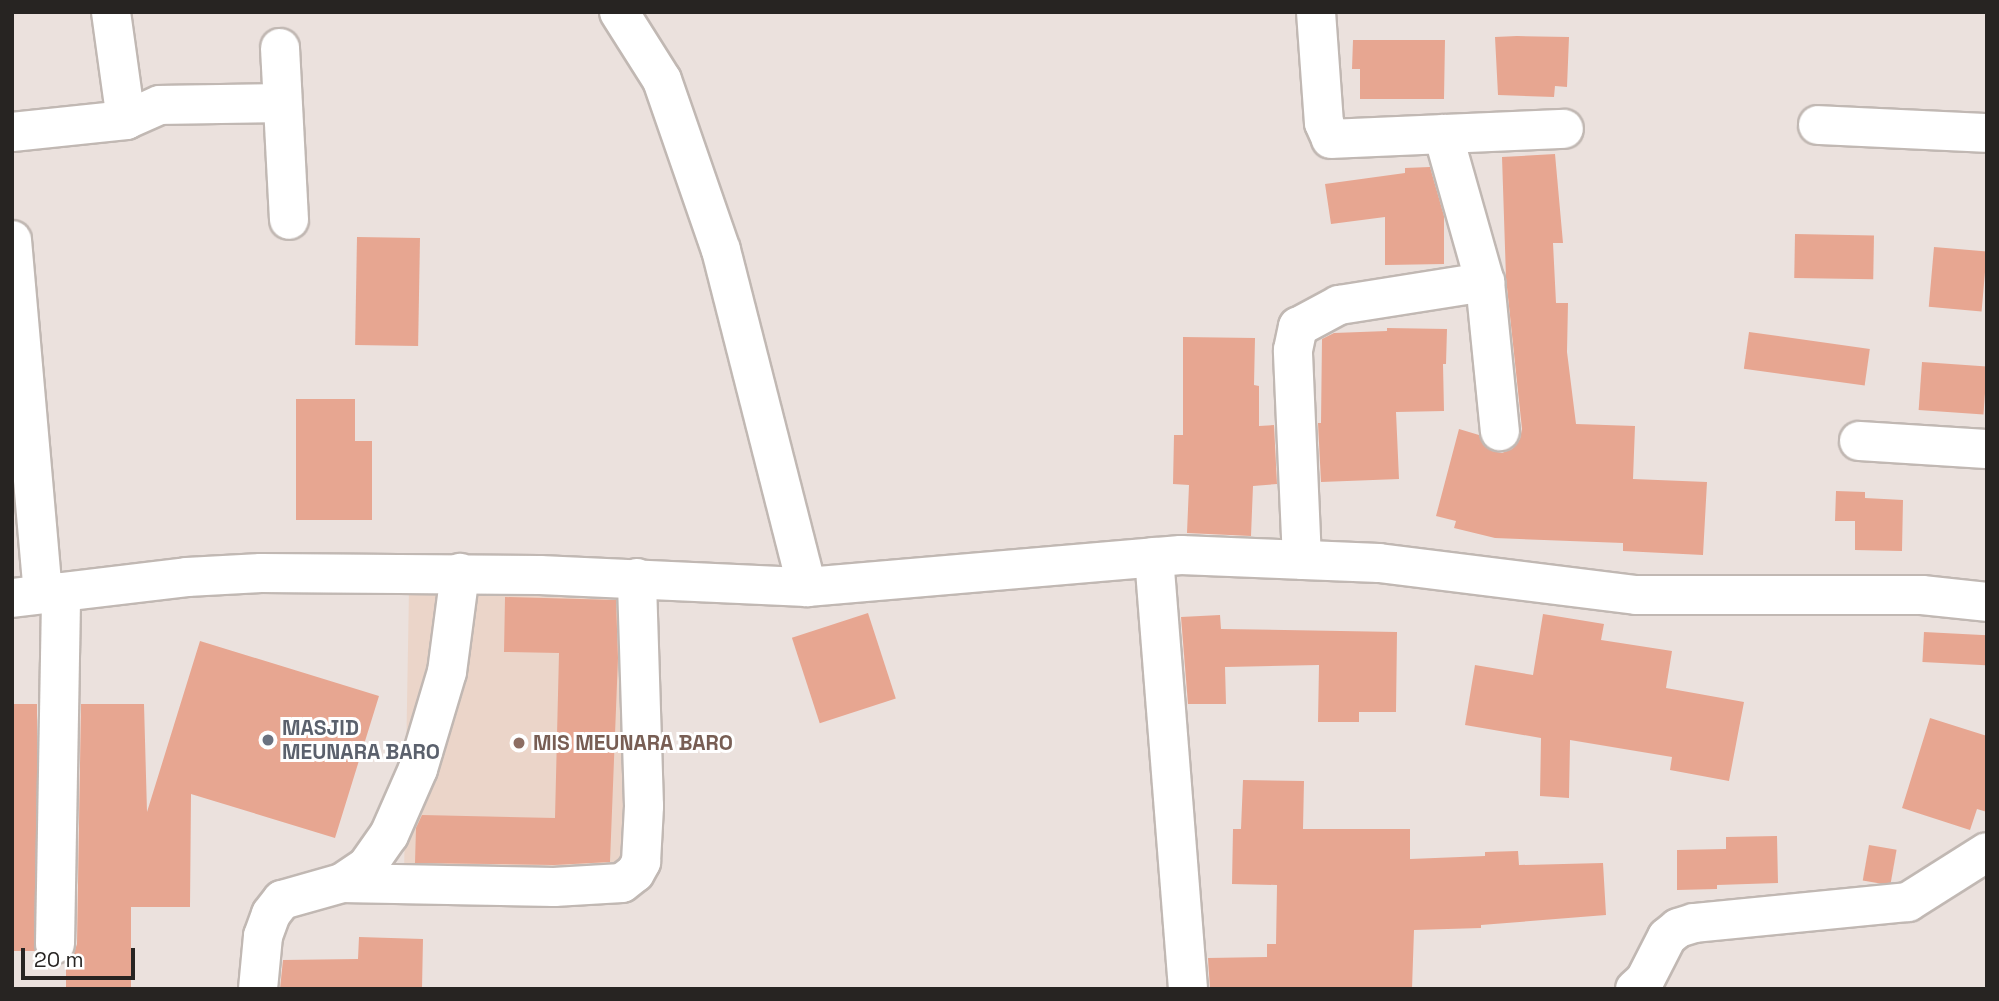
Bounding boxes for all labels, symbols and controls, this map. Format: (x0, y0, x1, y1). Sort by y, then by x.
place label: MASJID MEUNARA BARO (282, 715, 440, 765)
place label: MIS MEUNARA BARO (533, 730, 733, 756)
marker: MASJID MEUNARA BARO (260, 732, 276, 748)
marker: MIS MEUNARA BARO (511, 735, 527, 751)
scale bar (24, 934, 138, 978)
text: 20 m (34, 946, 84, 973)

